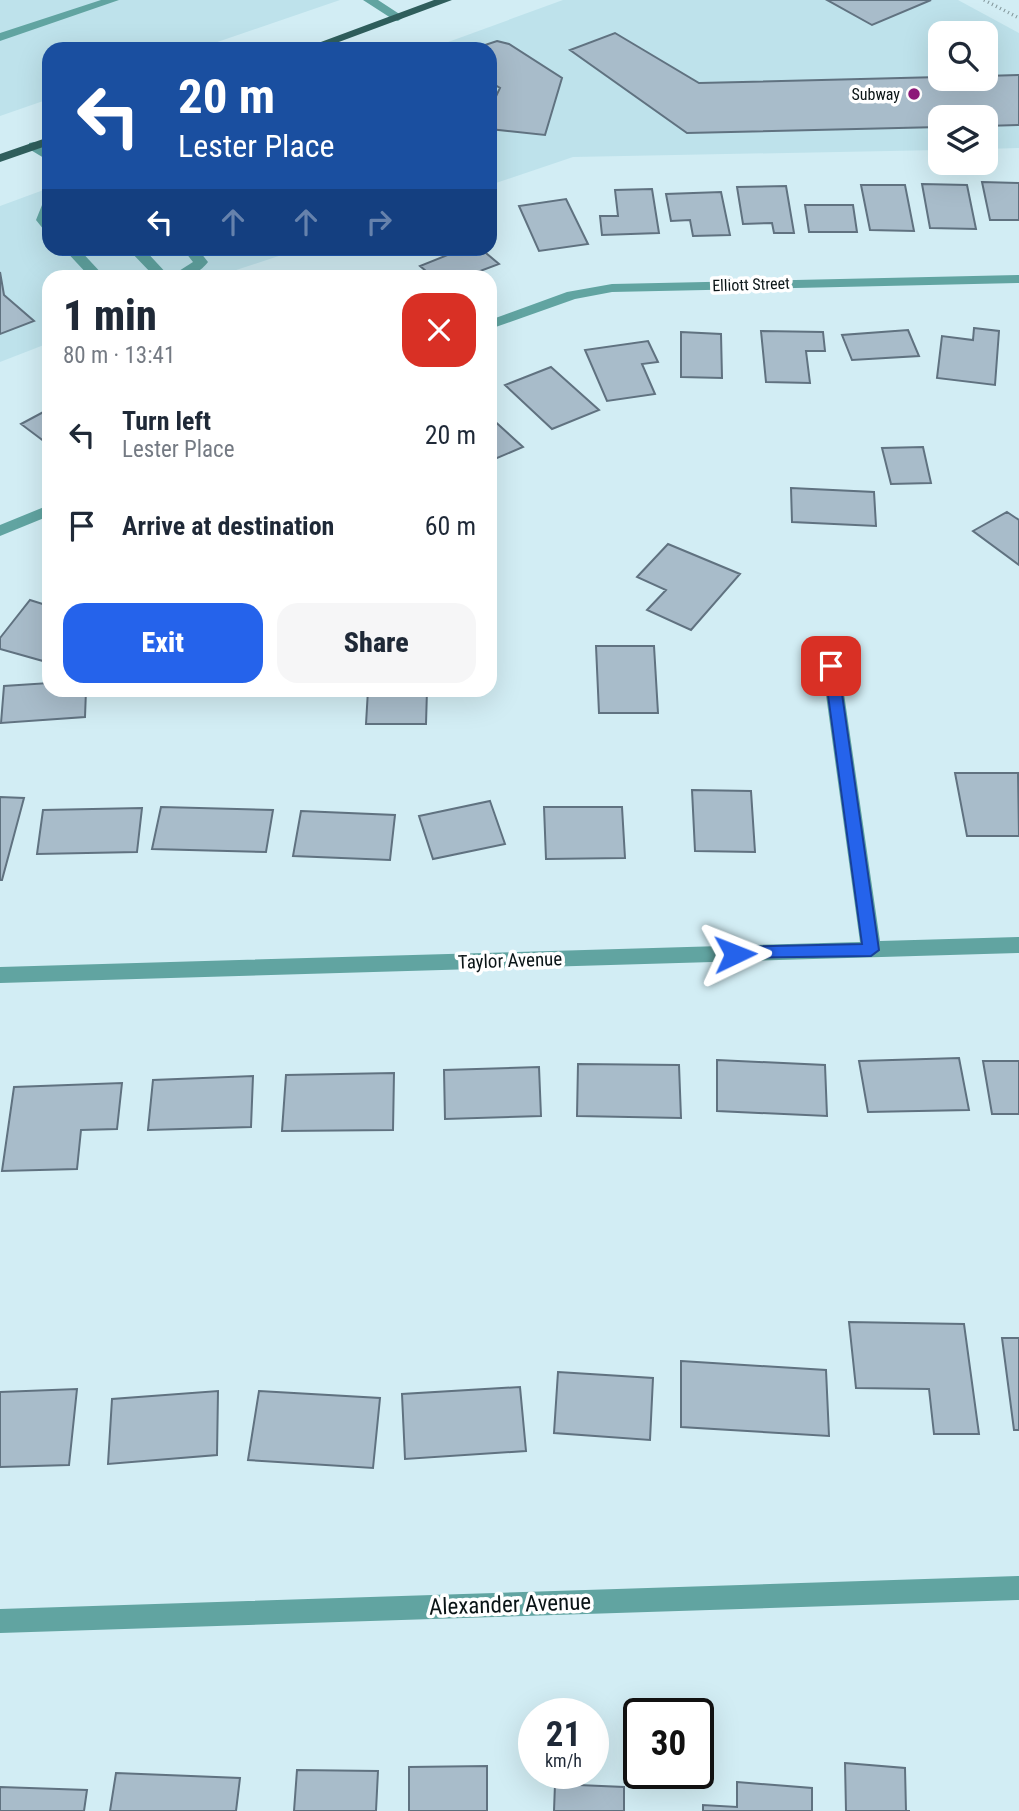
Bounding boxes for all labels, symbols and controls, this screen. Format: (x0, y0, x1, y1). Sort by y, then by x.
map controls (928, 21, 998, 175)
button: search (928, 21, 998, 91)
text: 20 m (178, 68, 275, 125)
icon: left (63, 70, 154, 161)
place label: Subway (851, 85, 900, 104)
marker: Subway (906, 86, 922, 102)
button: layers (928, 105, 998, 175)
text: Lester Place (178, 127, 335, 165)
icon: left (141, 203, 179, 241)
icon: ahead (214, 203, 252, 241)
icon: ahead (287, 203, 325, 241)
icon: right (360, 203, 398, 241)
street label: Elliott Street (712, 274, 790, 295)
text: 1 min (63, 291, 157, 340)
button: close (402, 293, 476, 367)
text: 80 m · 13:41 (63, 342, 175, 369)
text: Turn left (122, 406, 211, 436)
icon: left (63, 416, 101, 454)
text: 20 m (425, 420, 476, 450)
text: Lester Place (122, 436, 235, 463)
icon: arrive (63, 507, 101, 545)
text: Arrive at destination (122, 511, 334, 541)
text: 60 m (425, 511, 476, 541)
button: Exit (63, 603, 263, 683)
button: Share (277, 603, 476, 683)
pin (801, 636, 861, 696)
icon: arrive (812, 647, 850, 685)
position arrow (698, 917, 772, 991)
street label: Taylor Avenue (457, 947, 563, 974)
street label: Alexander Avenue (428, 1588, 592, 1621)
speed limit sign: 30 (623, 1698, 714, 1789)
text: 21 (546, 1714, 581, 1755)
text: km/h (545, 1750, 582, 1771)

